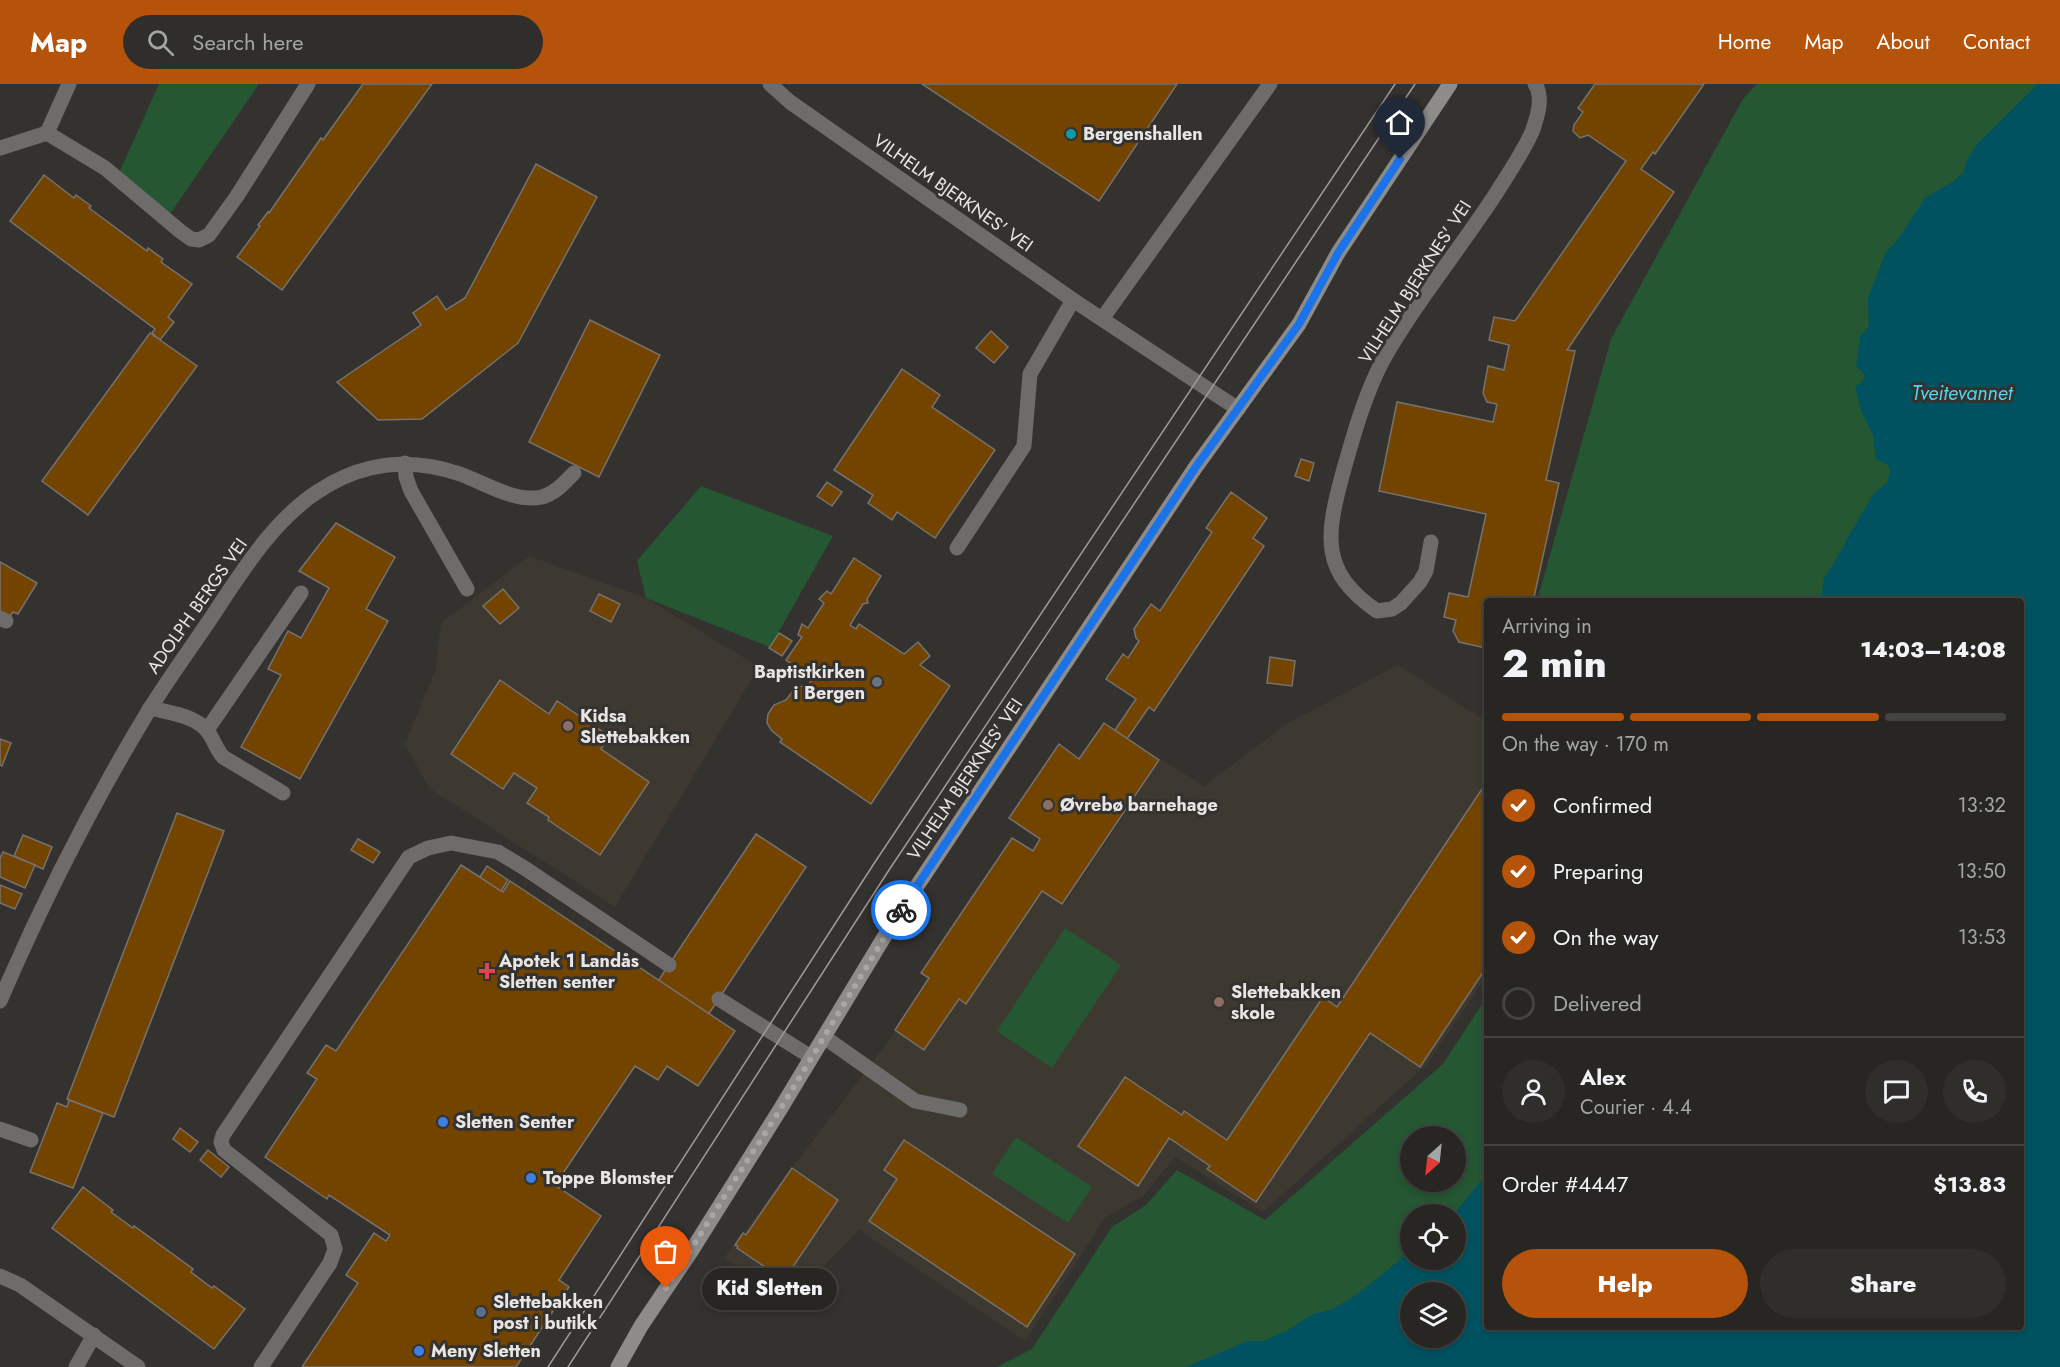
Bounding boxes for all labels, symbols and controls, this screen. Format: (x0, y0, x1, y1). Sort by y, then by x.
search box (123, 15, 543, 69)
text: Map (30, 22, 87, 63)
icon: search (144, 26, 177, 59)
text: Search here (192, 26, 304, 58)
text: Home (1718, 27, 1771, 57)
text: Map (1804, 27, 1844, 57)
text: About (1877, 27, 1930, 57)
text: Contact (1963, 27, 2030, 57)
pin (1374, 97, 1425, 159)
icon: home (1383, 106, 1416, 139)
place label: Bergenshallen (1083, 121, 1203, 147)
marker: Bergenshallen (1064, 127, 1078, 141)
street label: VILHELM BJERKNES' VEI (868, 128, 1038, 258)
street label: VILHELM BJERKNES' VEI (1352, 195, 1478, 369)
water label: Tveitevannet (1912, 379, 2014, 408)
street label: ADOLPH BERGS VEI (140, 533, 254, 679)
text: Arriving in (1502, 612, 1592, 641)
text: 14:03–14:08 (1860, 633, 2006, 665)
text: 2 min (1502, 635, 1607, 692)
place label: Baptistkirken i Bergen (754, 659, 865, 706)
marker: Baptistkirken i Bergen (870, 675, 884, 689)
street label: VILHELM BJERKNES' VEI (901, 693, 1029, 865)
place label: Kidsa Slettebakken (580, 703, 690, 750)
marker: Kidsa Slettebakken (561, 719, 575, 733)
text: On the way · 170 m (1502, 730, 1669, 759)
icon: check (1502, 789, 1535, 822)
text: Confirmed (1553, 789, 1652, 821)
text: 13:32 (1958, 791, 2006, 820)
place label: Øvrebø barnehage (1060, 792, 1218, 818)
marker: Øvrebø barnehage (1041, 798, 1055, 812)
icon: check (1502, 855, 1535, 888)
text: Preparing (1553, 855, 1644, 887)
text: 13:50 (1957, 857, 2006, 886)
courier (871, 880, 931, 940)
icon: bike (885, 894, 918, 927)
icon: check (1502, 921, 1535, 954)
text: On the way (1553, 921, 1658, 953)
text: 13:53 (1958, 923, 2006, 952)
place label: Apotek 1 Landås Sletten senter (498, 948, 639, 995)
marker: Apotek 1 Landås Sletten senter (480, 964, 494, 978)
place label: Slettebakken skole (1231, 979, 1341, 1026)
text: Delivered (1553, 987, 1642, 1019)
marker: Slettebakken skole (1212, 995, 1226, 1009)
button: person (1502, 1060, 1565, 1123)
button: chat (1865, 1060, 1928, 1123)
button: phone (1943, 1060, 2006, 1123)
text: Alex (1580, 1061, 1626, 1093)
text: Courier · 4.4 (1580, 1093, 1692, 1122)
place label: Sletten Senter (455, 1109, 575, 1135)
marker: Sletten Senter (436, 1115, 450, 1129)
north arrow (1400, 1126, 1466, 1192)
map controls (1400, 1126, 1466, 1348)
place label: Toppe Blomster (543, 1165, 674, 1191)
text: Order #4447 (1502, 1168, 1628, 1200)
text: $13.83 (1933, 1168, 2006, 1200)
marker: Toppe Blomster (524, 1171, 538, 1185)
button: locate (1400, 1204, 1466, 1270)
pin (640, 1226, 691, 1288)
icon: bag (649, 1235, 682, 1268)
button: Help (1502, 1249, 1748, 1318)
button: Share (1760, 1249, 2006, 1318)
callout: Kid Sletten (702, 1267, 837, 1309)
text: Kid Sletten (716, 1274, 823, 1303)
button: layers (1400, 1282, 1466, 1348)
place label: Slettebakken post i butikk (493, 1289, 603, 1336)
marker: Slettebakken post i butikk (474, 1305, 488, 1319)
place label: Meny Sletten (431, 1338, 541, 1364)
marker: Meny Sletten (412, 1344, 426, 1358)

